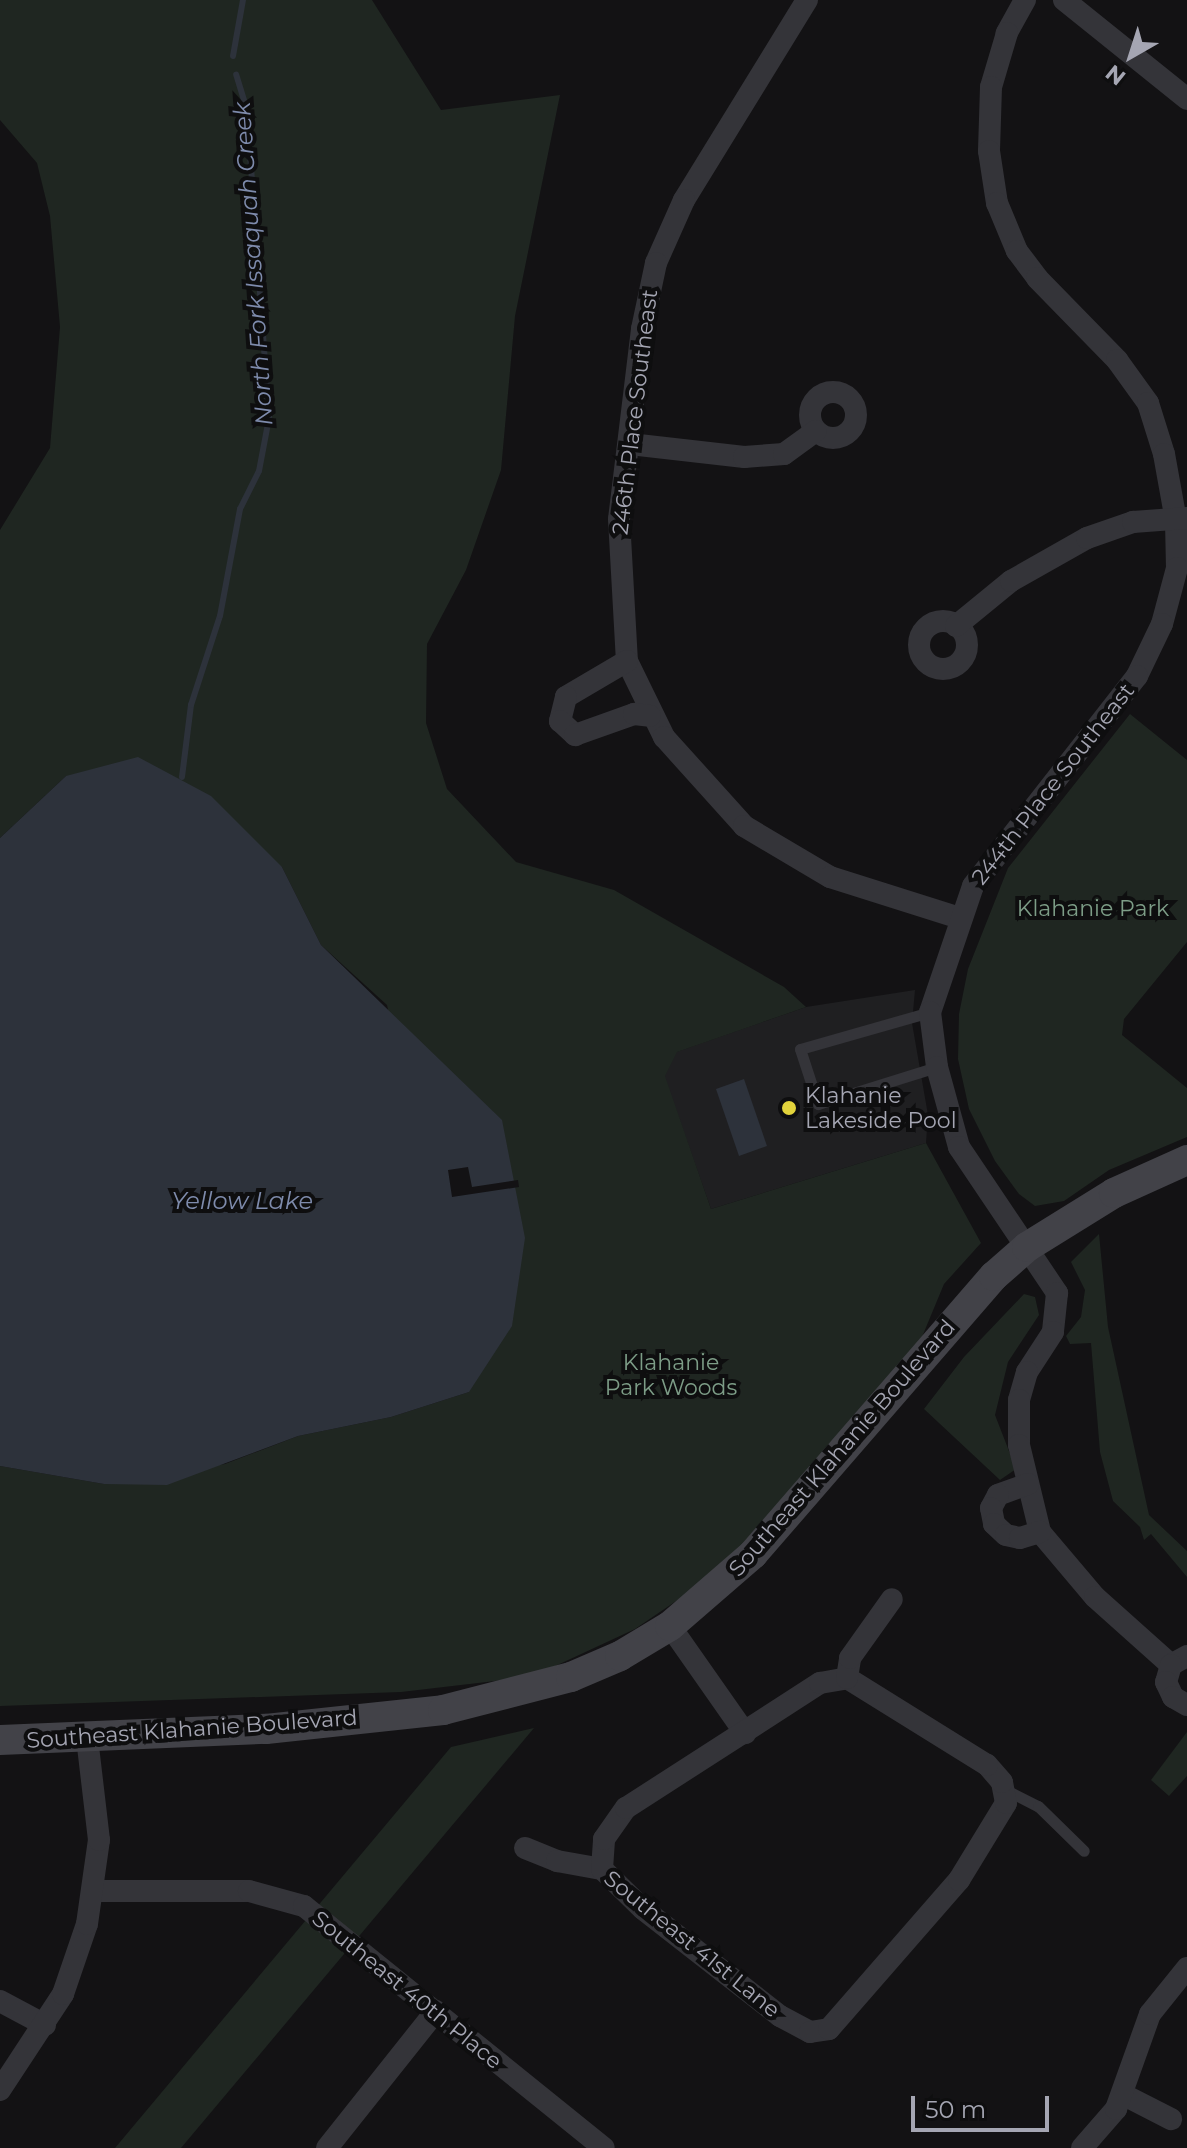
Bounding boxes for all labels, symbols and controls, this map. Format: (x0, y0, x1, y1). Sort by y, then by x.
north arrow (1091, 16, 1171, 96)
text: N (1100, 59, 1131, 91)
water label: North Fork Issaquah Creek (227, 101, 279, 427)
street label: 246th Place Southeast (607, 288, 663, 536)
street label: 244th Place Southeast (966, 678, 1140, 890)
park label: Klahanie Park (1017, 896, 1169, 922)
place label: Klahanie Lakeside Pool (805, 1082, 957, 1134)
marker: Klahanie Lakeside Pool (780, 1099, 798, 1117)
water label: Yellow Lake (171, 1187, 313, 1215)
street label: Southeast Klahanie Boulevard (723, 1314, 961, 1582)
park label: Klahanie Park Woods (605, 1349, 737, 1400)
street label: Southeast Klahanie Boulevard (26, 1704, 358, 1754)
street label: Southeast 41st Lane (599, 1865, 785, 2023)
street label: Southeast 40th Place (307, 1905, 507, 2075)
scale bar (915, 2080, 1053, 2130)
text: 50 m (925, 2095, 986, 2124)

